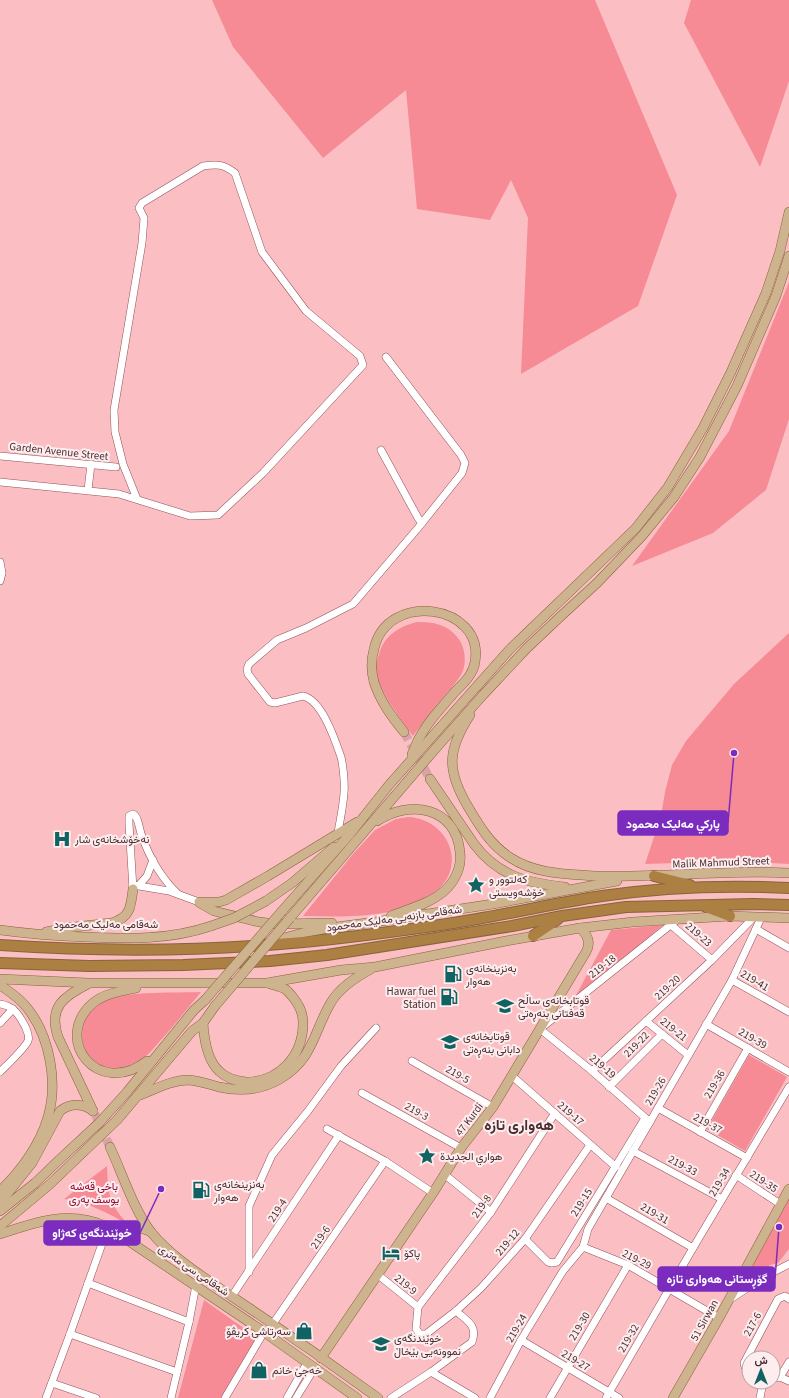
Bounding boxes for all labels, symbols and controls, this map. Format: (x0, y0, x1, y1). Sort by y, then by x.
street label: Garden Avenue Street (9, 439, 109, 464)
callout: پارکي مەليک محمود (618, 811, 728, 835)
text: پارکي مەليک محمود (626, 816, 720, 834)
hospital icon: نەخۆشخانەی شار (52, 829, 72, 849)
place label: نەخۆشخانەی شار (74, 832, 149, 847)
street label: Malik Mahmud Street (672, 853, 770, 872)
place label: کەلتوور و خۆشەویستی (489, 872, 544, 900)
place icon: کەلتوور و خۆشەویستی (466, 875, 486, 895)
street label: شەقامی بازنەیی مەلیک مەحمود (325, 902, 463, 935)
street label: شەقامی مەلیک مەحمود (54, 917, 159, 932)
street label: 219-23 (682, 919, 715, 950)
street label: 219-18 (586, 951, 619, 982)
place label: بەنزینخانەی ھەوار (465, 961, 516, 989)
fuel station icon: بەنزینخانەی ھەوار (443, 964, 463, 984)
street label: 219-41 (738, 966, 772, 995)
street label: 219-20 (651, 971, 684, 1003)
place label: Hawar fuel Station (386, 984, 436, 1012)
fuel station icon: Hawar fuel Station (439, 987, 459, 1007)
place label: قوتابخانەی ساڵح قەفتانی بنەڕەتی (518, 993, 589, 1022)
school or university icon: قوتابخانەی ساڵح قەفتانی بنەڕەتی (495, 996, 515, 1016)
street label: 219-21 (657, 1014, 690, 1045)
street label: 219-39 (736, 1024, 770, 1053)
street label: 219-22 (620, 1028, 653, 1061)
place label: قوتابخانەی دابانی بنەڕەتی (463, 1029, 521, 1058)
school or university icon: قوتابخانەی دابانی بنەڕەتی (440, 1032, 460, 1052)
street label: 219-19 (586, 1051, 619, 1082)
street label: 219-5 (443, 1062, 472, 1087)
street label: 219-36 (700, 1067, 729, 1101)
street label: 219-26 (641, 1074, 670, 1108)
street label: 219-17 (554, 1098, 587, 1129)
street label: 219-3 (402, 1099, 431, 1124)
street label: 47 Kurdi (452, 1100, 487, 1139)
street label: 219-37 (691, 1109, 725, 1137)
district label: هەواری تازە (484, 1115, 554, 1136)
place icon: هواري الجديدة (417, 1146, 437, 1166)
place label: هواري الجديدة (440, 1149, 503, 1166)
street label: 219-33 (666, 1152, 700, 1179)
street label: 219-34 (705, 1165, 734, 1199)
street label: 219-35 (747, 1167, 781, 1196)
place label: بەنزینخانەی هەوار (213, 1177, 264, 1205)
park label: باخی قەشە یوسف پەری (69, 1179, 119, 1207)
fuel station icon: بەنزینخانەی هەوار (191, 1180, 211, 1200)
street label: 219-15 (567, 1185, 596, 1219)
street label: 219-8 (468, 1191, 495, 1221)
street label: 219-4 (264, 1195, 291, 1225)
street label: 219-31 (638, 1199, 672, 1228)
callout: خوێندنگەی کەژاو (44, 1221, 140, 1245)
street label: 219-6 (307, 1222, 334, 1252)
text: خوێندنگەی کەژاو (52, 1225, 132, 1242)
street label: 219-12 (492, 1226, 523, 1259)
street label: شەقامی سی مەتری (155, 1241, 232, 1300)
hotel icon: پاکۆ (381, 1243, 401, 1263)
place label: پاکۆ (404, 1246, 420, 1261)
street label: 219-29 (620, 1246, 654, 1273)
callout: گۆڕستانی هەواری تازە (658, 1267, 775, 1291)
street label: 219-9 (391, 1271, 420, 1298)
text: گۆڕستانی هەواری تازە (666, 1271, 768, 1289)
street label: 51 Sirwan (687, 1297, 722, 1344)
street label: 219-30 (565, 1309, 594, 1343)
street label: 217-6 (740, 1309, 765, 1339)
street label: 219-24 (502, 1311, 531, 1345)
shop icon: سەرتاشی کریڤۆ (294, 1321, 314, 1341)
street label: 219-32 (614, 1321, 643, 1355)
place label: سەرتاشی کریڤۆ (226, 1324, 291, 1339)
place label: خوێندنگەی نموونەیی بێخاڵ (394, 1331, 461, 1359)
school or university icon: خوێندنگەی نموونەیی بێخاڵ (371, 1334, 391, 1354)
street label: 219-27 (559, 1346, 593, 1375)
north arrow (741, 1350, 781, 1390)
text: ش (754, 1353, 768, 1368)
shop icon: خەجێ خانم (249, 1360, 269, 1380)
place label: خەجێ خانم (272, 1363, 322, 1378)

